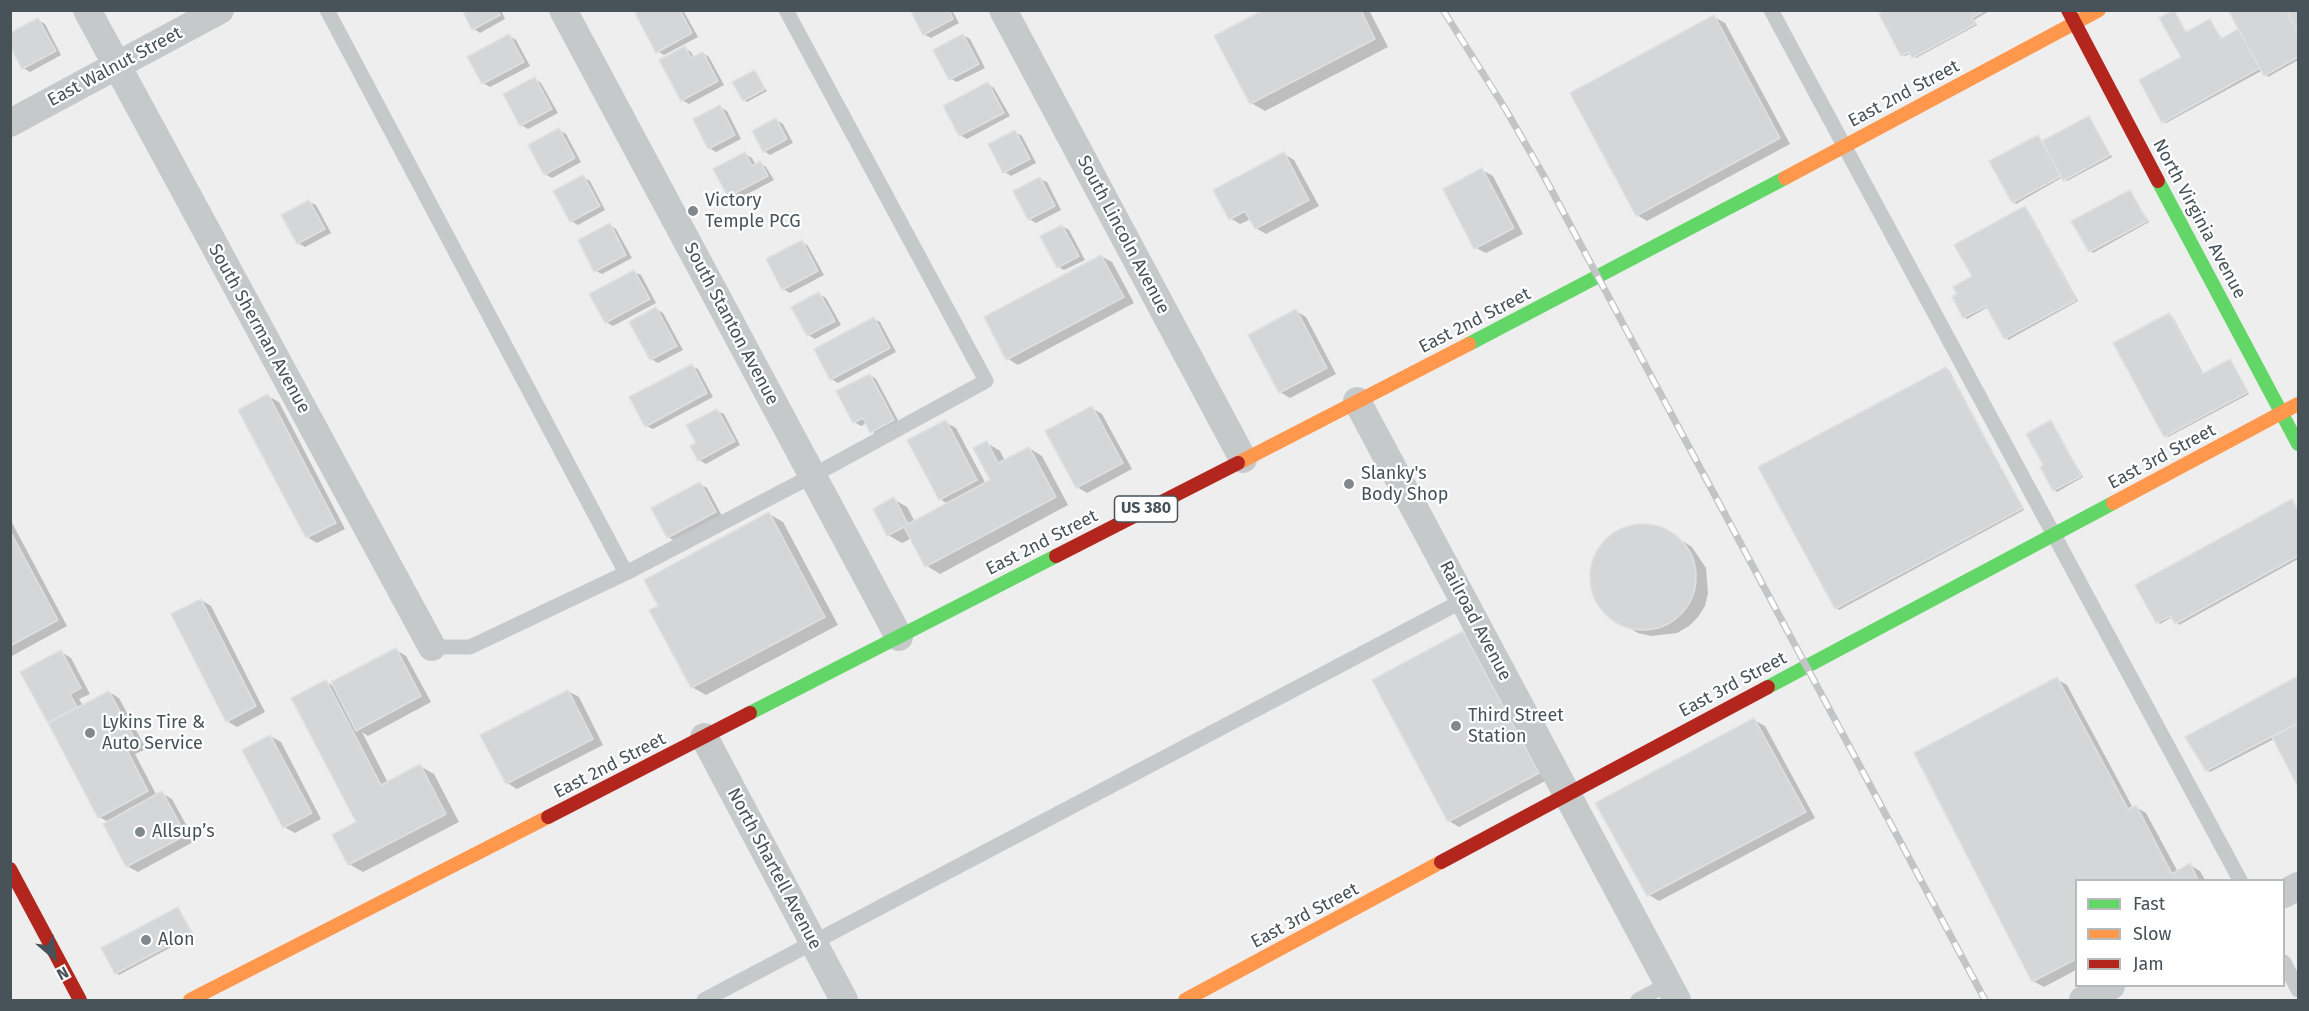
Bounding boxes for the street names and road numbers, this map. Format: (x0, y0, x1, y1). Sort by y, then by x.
street label: East Walnut Street (44, 22, 186, 112)
street label: East 2nd Street (1845, 56, 1963, 132)
street label: North Virginia Avenue (2148, 135, 2250, 303)
street label: South Lincoln Avenue (1072, 152, 1174, 318)
street label: South Stanton Avenue (679, 239, 783, 409)
street label: South Sherman Avenue (203, 241, 315, 417)
street label: East 2nd Street (1416, 284, 1534, 358)
street label: East 3rd Street (2105, 420, 2219, 494)
road number: US 380 (1114, 496, 1178, 522)
street label: East 2nd Street (983, 506, 1101, 580)
street label: Railroad Avenue (1434, 557, 1516, 685)
street label: East 3rd Street (1676, 648, 1790, 722)
street label: East 2nd Street (551, 729, 669, 803)
street label: North Shartell Avenue (722, 785, 826, 953)
street label: East 3rd Street (1248, 879, 1362, 953)

